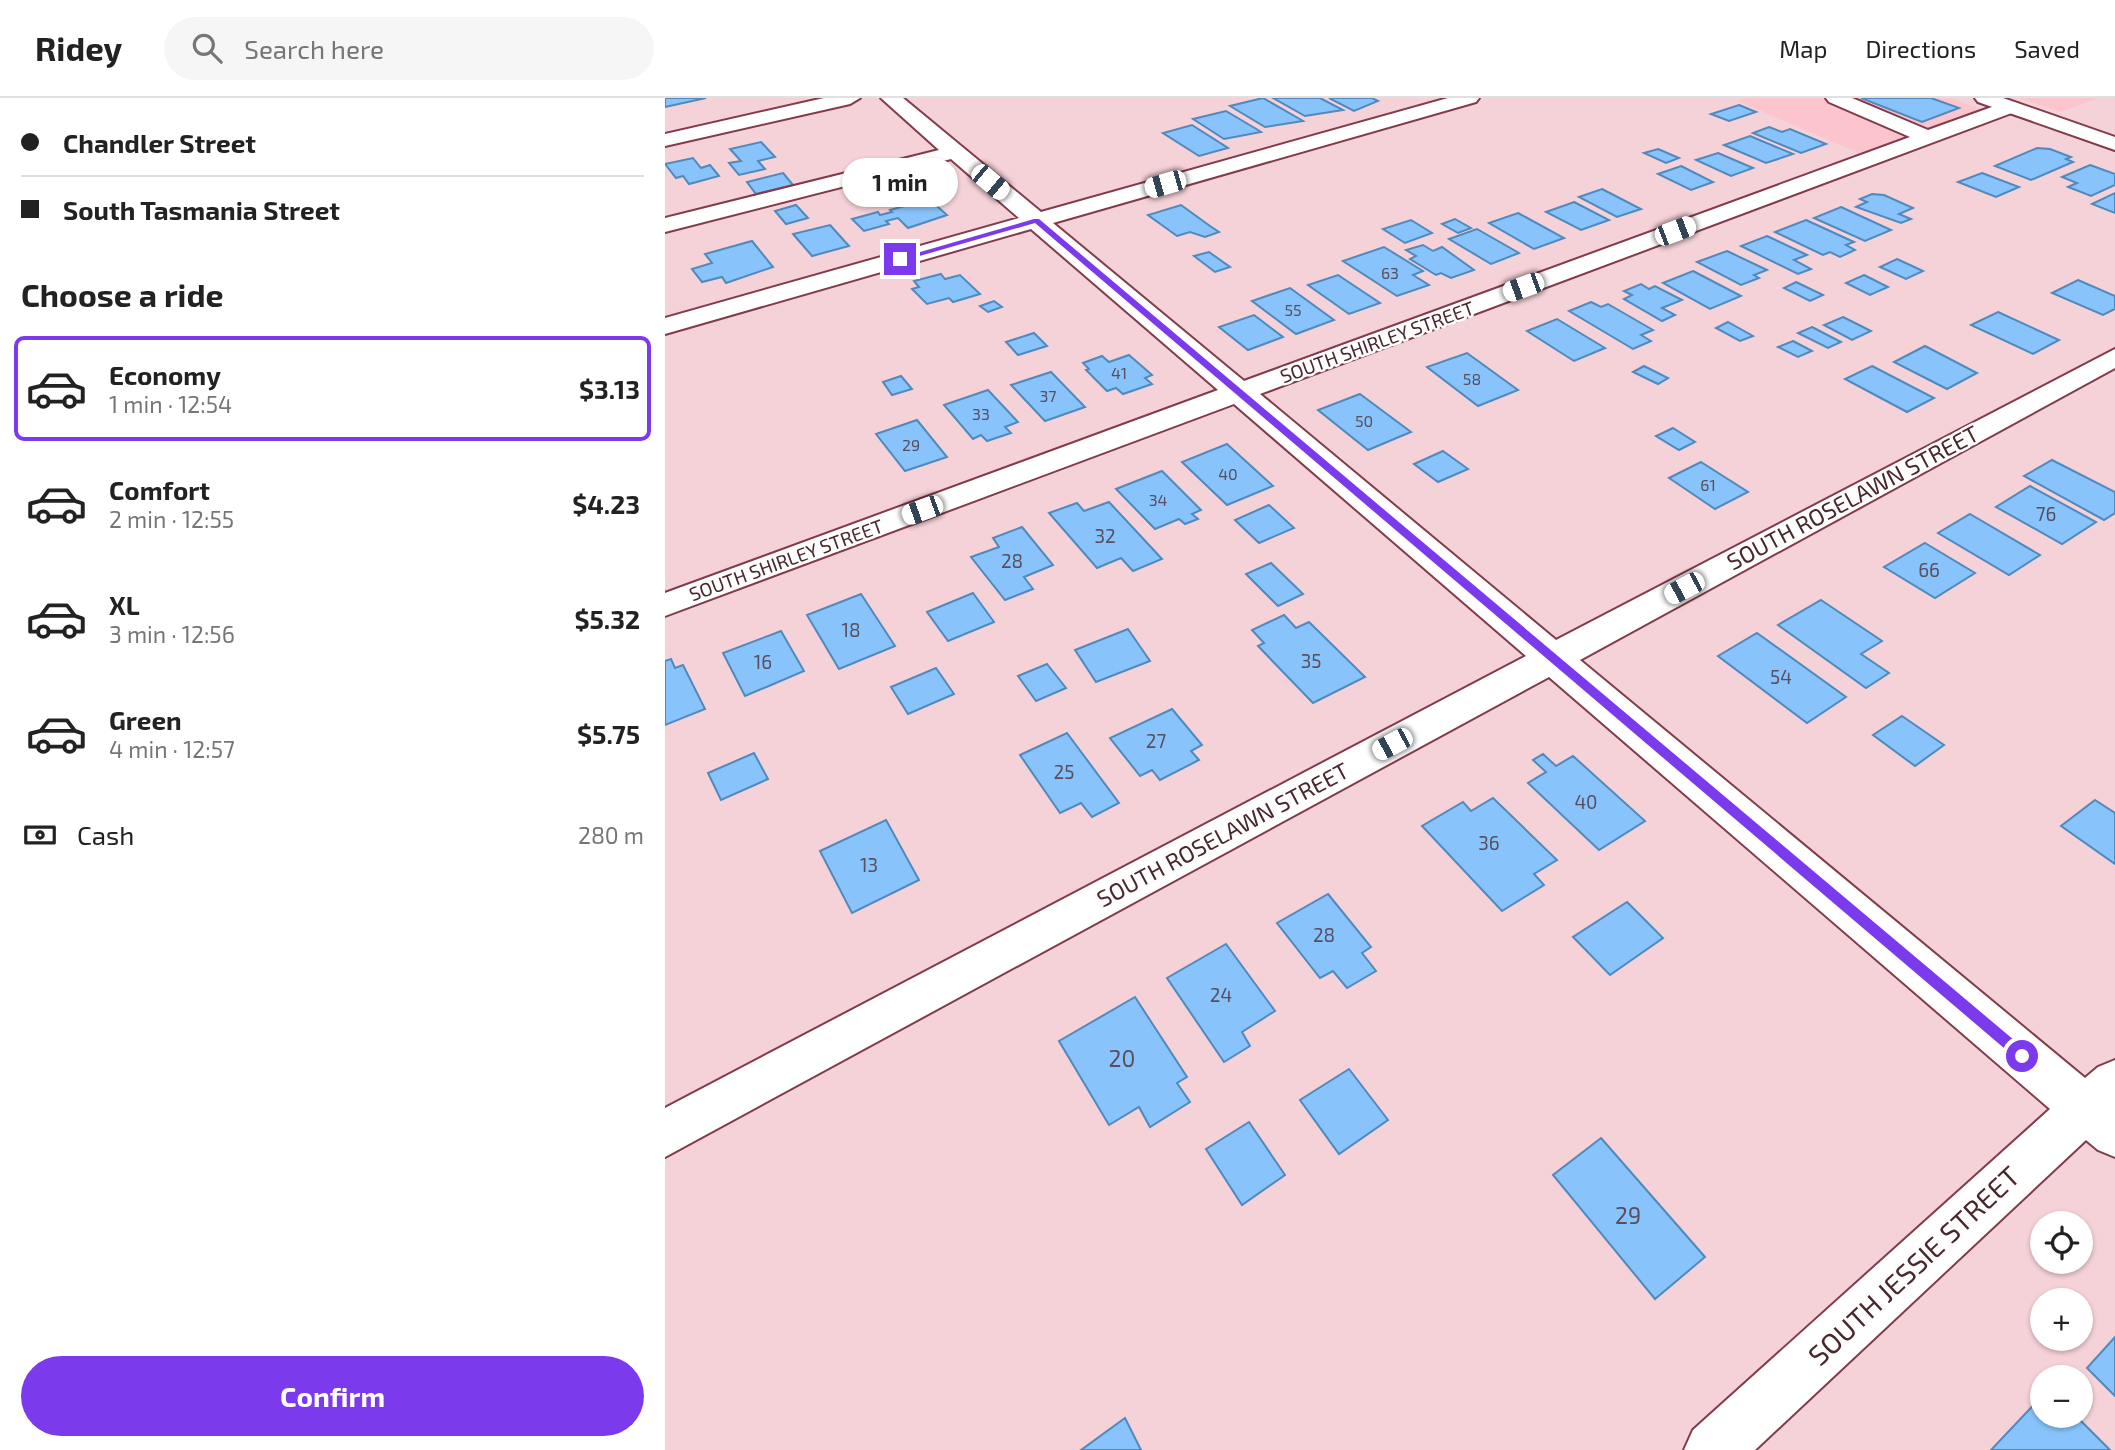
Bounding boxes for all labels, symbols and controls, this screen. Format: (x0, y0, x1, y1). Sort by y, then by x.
search box (164, 17, 654, 80)
text: Ridey (35, 28, 122, 68)
icon: search (188, 29, 226, 67)
text: Search here (244, 33, 384, 64)
text: Map (1779, 34, 1827, 63)
text: Directions (1865, 34, 1976, 63)
text: Saved (2014, 34, 2080, 63)
text: Chandler Street (63, 127, 256, 158)
callout: 1 min (842, 158, 958, 206)
car (968, 160, 1013, 204)
text: 1 min (872, 168, 928, 196)
car (1142, 168, 1189, 200)
text: South Tasmania Street (63, 194, 340, 225)
car (1652, 214, 1699, 248)
route end (884, 243, 916, 275)
house number: 63 (1381, 263, 1399, 282)
car (1500, 270, 1547, 304)
text: Choose a ride (21, 275, 224, 313)
street label: SOUTH SHIRLEY STREET (1277, 296, 1477, 387)
house number: 55 (1284, 300, 1302, 319)
icon: car (25, 357, 88, 420)
text: Economy (109, 359, 221, 390)
house number: 41 (1111, 363, 1127, 382)
house number: 58 (1463, 369, 1481, 388)
text: $3.13 (579, 373, 640, 404)
house number: 37 (1039, 386, 1057, 405)
text: 1 min · 12:54 (109, 390, 232, 418)
house number: 33 (972, 404, 990, 423)
house number: 50 (1355, 411, 1373, 430)
street label: SOUTH ROSELAWN STREET (1722, 419, 1983, 575)
house number: 29 (902, 435, 920, 454)
house number: 40 (1218, 464, 1238, 483)
icon: car (25, 472, 88, 535)
text: Comfort (109, 474, 210, 505)
house number: 61 (1700, 475, 1716, 494)
text: $4.23 (572, 488, 640, 519)
house number: 34 (1149, 490, 1168, 509)
car (899, 493, 946, 527)
house number: 76 (2036, 502, 2056, 525)
text: 2 min · 12:55 (109, 505, 234, 533)
street label: SOUTH SHIRLEY STREET (686, 514, 886, 605)
house number: 32 (1094, 524, 1116, 547)
house number: 28 (1001, 549, 1023, 572)
house number: 66 (1918, 558, 1940, 581)
car (1661, 569, 1708, 607)
icon: car (25, 587, 88, 650)
text: XL (109, 589, 140, 620)
text: $5.32 (574, 603, 640, 634)
house number: 18 (841, 618, 861, 641)
text: 3 min · 12:56 (109, 620, 235, 648)
house number: 35 (1301, 649, 1321, 672)
house number: 16 (754, 650, 772, 673)
house number: 54 (1770, 665, 1792, 688)
icon: car (25, 702, 88, 765)
text: Green (109, 704, 182, 735)
text: $5.75 (577, 718, 640, 749)
car (1369, 725, 1416, 763)
house number: 27 (1146, 729, 1166, 752)
text: 4 min · 12:57 (109, 735, 235, 763)
street label: SOUTH ROSELAWN STREET (1092, 756, 1353, 912)
house number: 25 (1054, 760, 1074, 783)
house number: 40 (1574, 790, 1598, 813)
icon: cash (21, 816, 59, 854)
text: Cash (77, 819, 134, 850)
text: 280 m (578, 821, 644, 849)
house number: 36 (1478, 831, 1500, 854)
house number: 13 (860, 853, 878, 876)
house number: 28 (1313, 923, 1335, 946)
house number: 24 (1210, 983, 1232, 1006)
route start (2006, 1040, 2038, 1072)
house number: 20 (1109, 1044, 1135, 1072)
street label: SOUTH JESSIE STREET (1801, 1159, 2026, 1372)
house number: 29 (1615, 1201, 1641, 1229)
map controls (2030, 1211, 2093, 1428)
button: locate (2030, 1211, 2093, 1274)
button: + (2030, 1288, 2093, 1351)
button: Confirm (21, 1356, 644, 1436)
button: − (2030, 1365, 2093, 1428)

